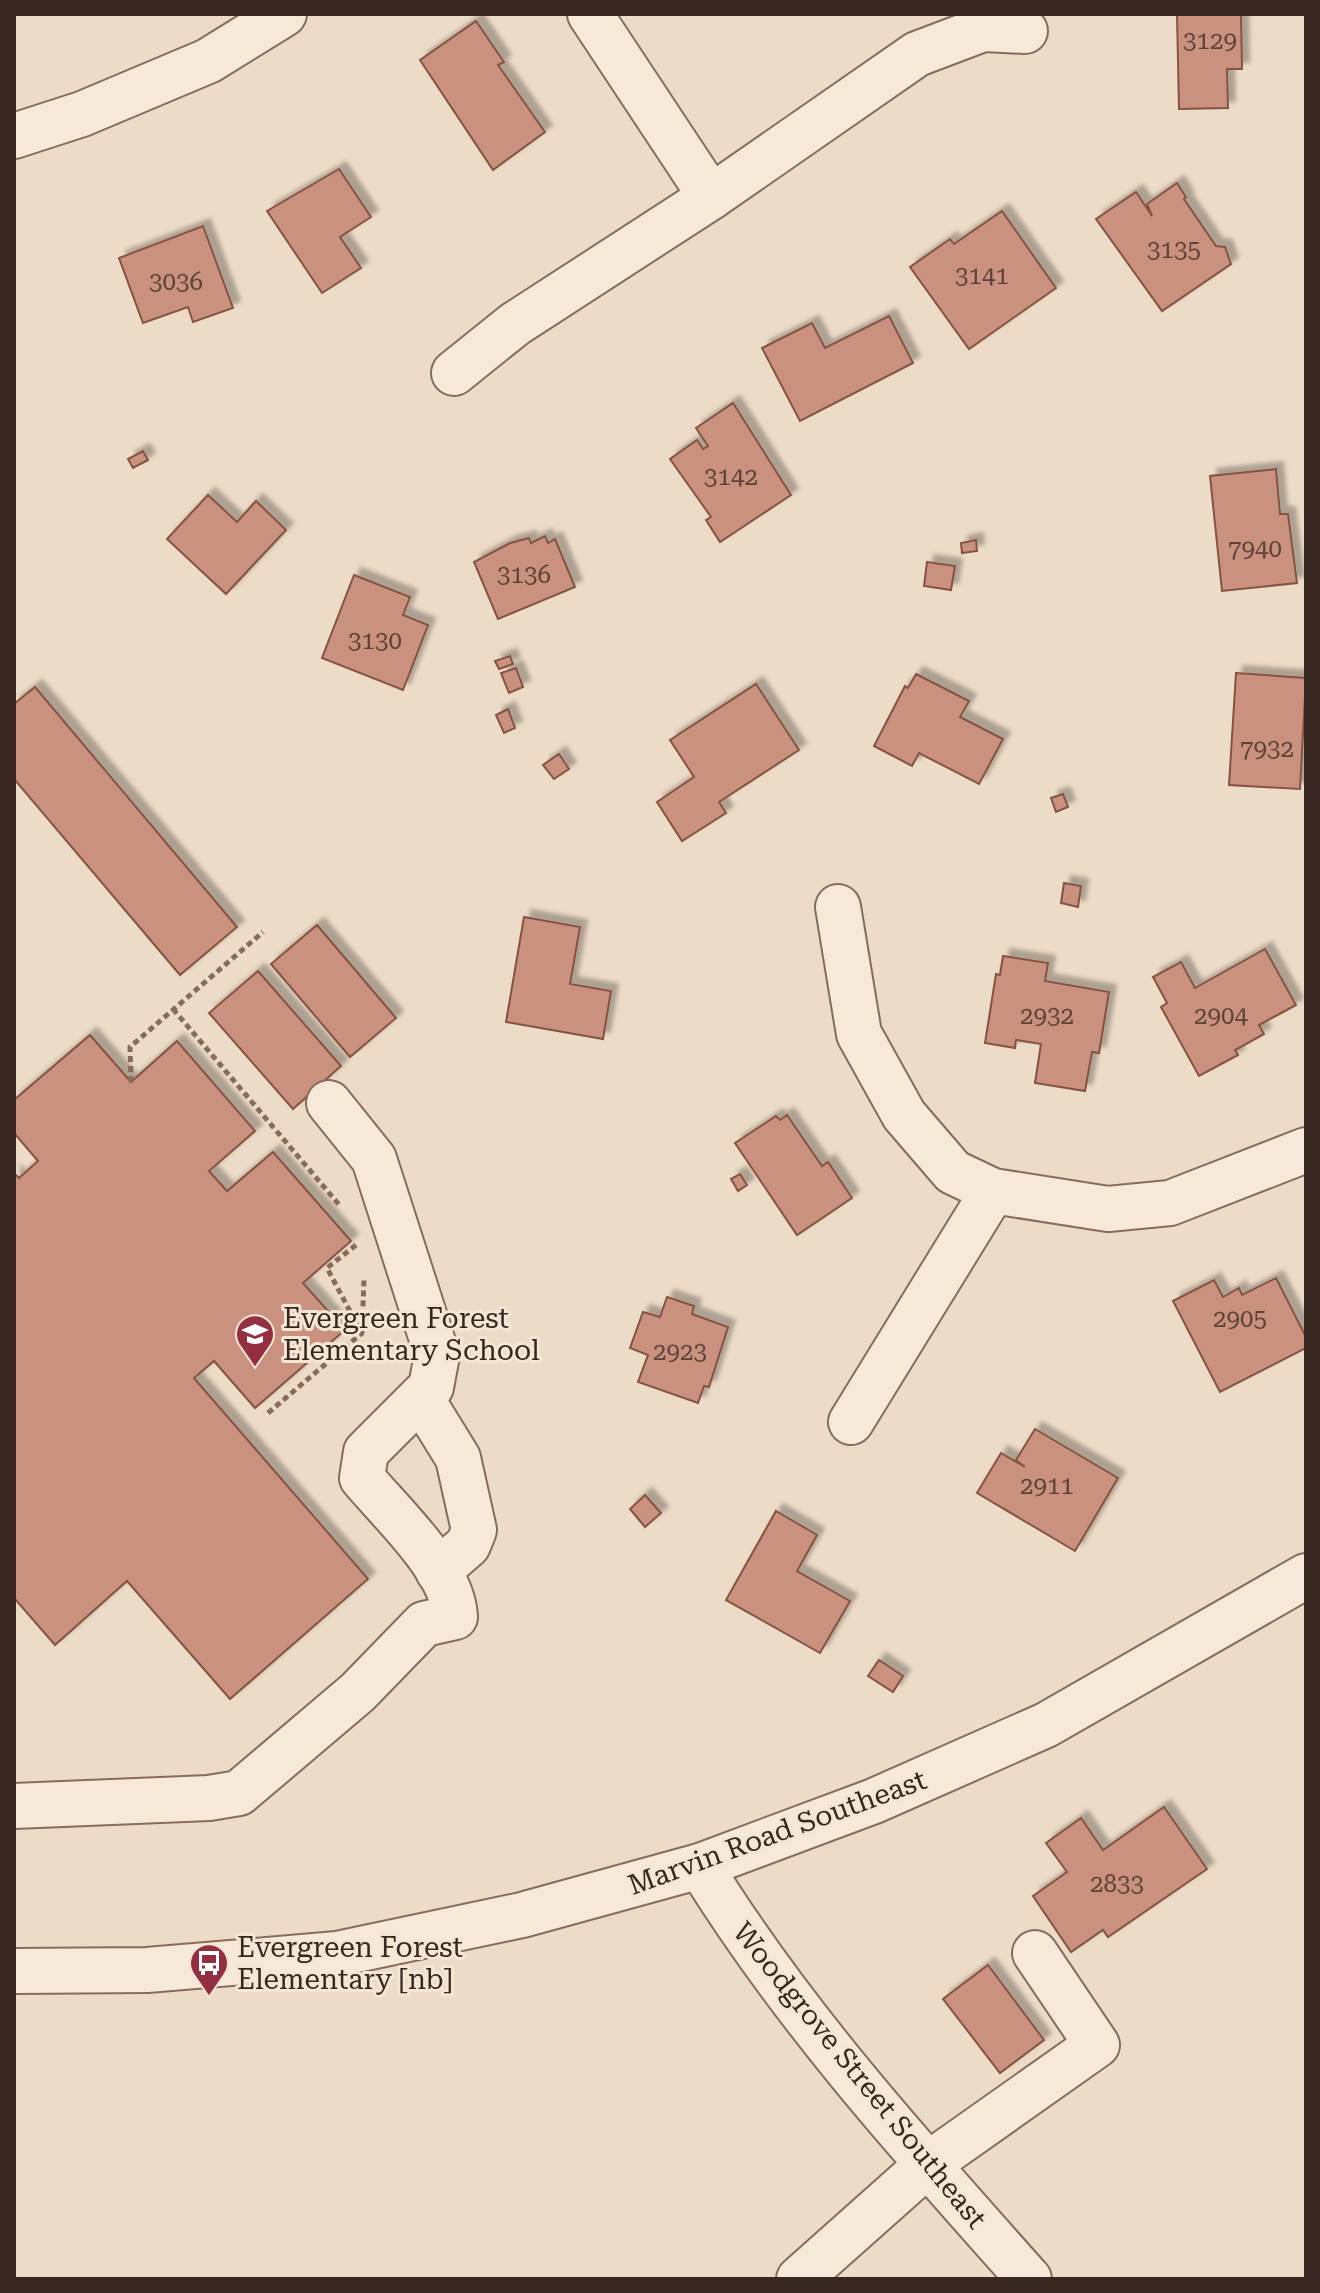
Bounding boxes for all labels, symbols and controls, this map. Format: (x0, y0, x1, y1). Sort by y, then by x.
house number: 3129 (1183, 27, 1237, 55)
house number: 3135 (1147, 236, 1201, 264)
house number: 3141 (955, 262, 1009, 290)
house number: 3036 (149, 268, 203, 296)
house number: 3142 (704, 463, 758, 491)
house number: 7940 (1228, 535, 1282, 563)
house number: 3136 (497, 561, 551, 589)
house number: 3130 (348, 627, 402, 655)
house number: 7932 (1240, 735, 1294, 763)
house number: 2932 (1020, 1002, 1074, 1030)
house number: 2904 (1194, 1002, 1248, 1030)
place label: Evergreen Forest Elementary School (283, 1302, 540, 1367)
house number: 2905 (1213, 1305, 1267, 1333)
school or university icon: Evergreen Forest Elementary School (234, 1313, 276, 1368)
house number: 2923 (653, 1338, 707, 1366)
house number: 2911 (1020, 1472, 1074, 1500)
street label: Marvin Road Southeast (624, 1763, 931, 1902)
house number: 2833 (1090, 1870, 1144, 1898)
street label: Woodgrove Street Southeast (726, 1916, 993, 2235)
place label: Evergreen Forest Elementary [nb] (237, 1931, 463, 1996)
bus stop icon: Evergreen Forest Elementary [nb] (188, 1942, 230, 1997)

